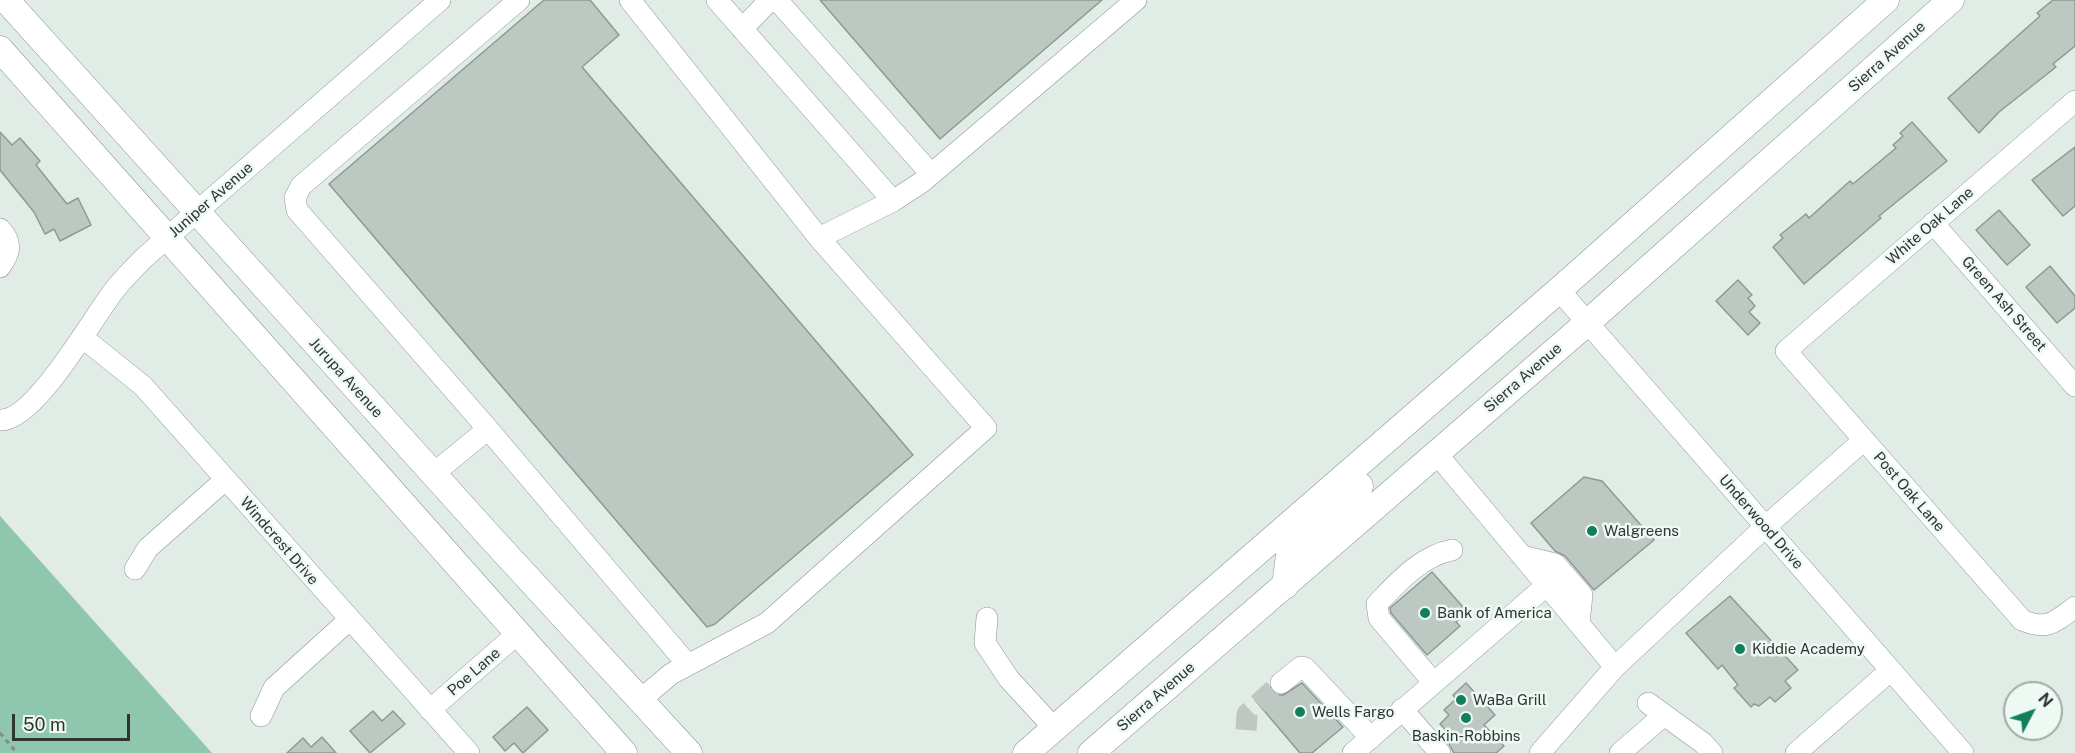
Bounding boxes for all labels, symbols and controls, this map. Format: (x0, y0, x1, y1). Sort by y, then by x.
street label: Sierra Avenue (1845, 18, 1929, 96)
street label: Juniper Avenue (165, 159, 257, 241)
street label: White Oak Lane (1883, 183, 1977, 269)
street label: Green Ash Street (1958, 253, 2050, 355)
street label: Jurupa Avenue (305, 334, 387, 422)
street label: Sierra Avenue (1480, 339, 1566, 417)
street label: Post Oak Lane (1869, 448, 1949, 536)
street label: Underwood Drive (1715, 471, 1807, 573)
street label: Windcrest Drive (236, 493, 322, 589)
place label: Walgreens (1604, 522, 1679, 540)
marker: Walgreens (1585, 524, 1599, 538)
place label: Bank of America (1437, 604, 1552, 622)
marker: Bank of America (1418, 606, 1432, 620)
place label: Kiddie Academy (1752, 640, 1865, 658)
marker: Kiddie Academy (1733, 642, 1747, 656)
street label: Poe Lane (444, 644, 504, 700)
street label: Sierra Avenue (1113, 658, 1199, 736)
north arrow (2003, 681, 2063, 741)
text: N (2034, 689, 2057, 711)
place label: WaBa Grill (1473, 691, 1546, 709)
marker: WaBa Grill (1454, 693, 1468, 707)
scale bar (15, 702, 134, 740)
place label: Wells Fargo (1312, 703, 1394, 721)
marker: Wells Fargo (1293, 705, 1307, 719)
marker: Baskin-Robbins (1459, 711, 1473, 725)
text: 50 m (23, 714, 66, 735)
place label: Baskin-Robbins (1412, 727, 1520, 745)

